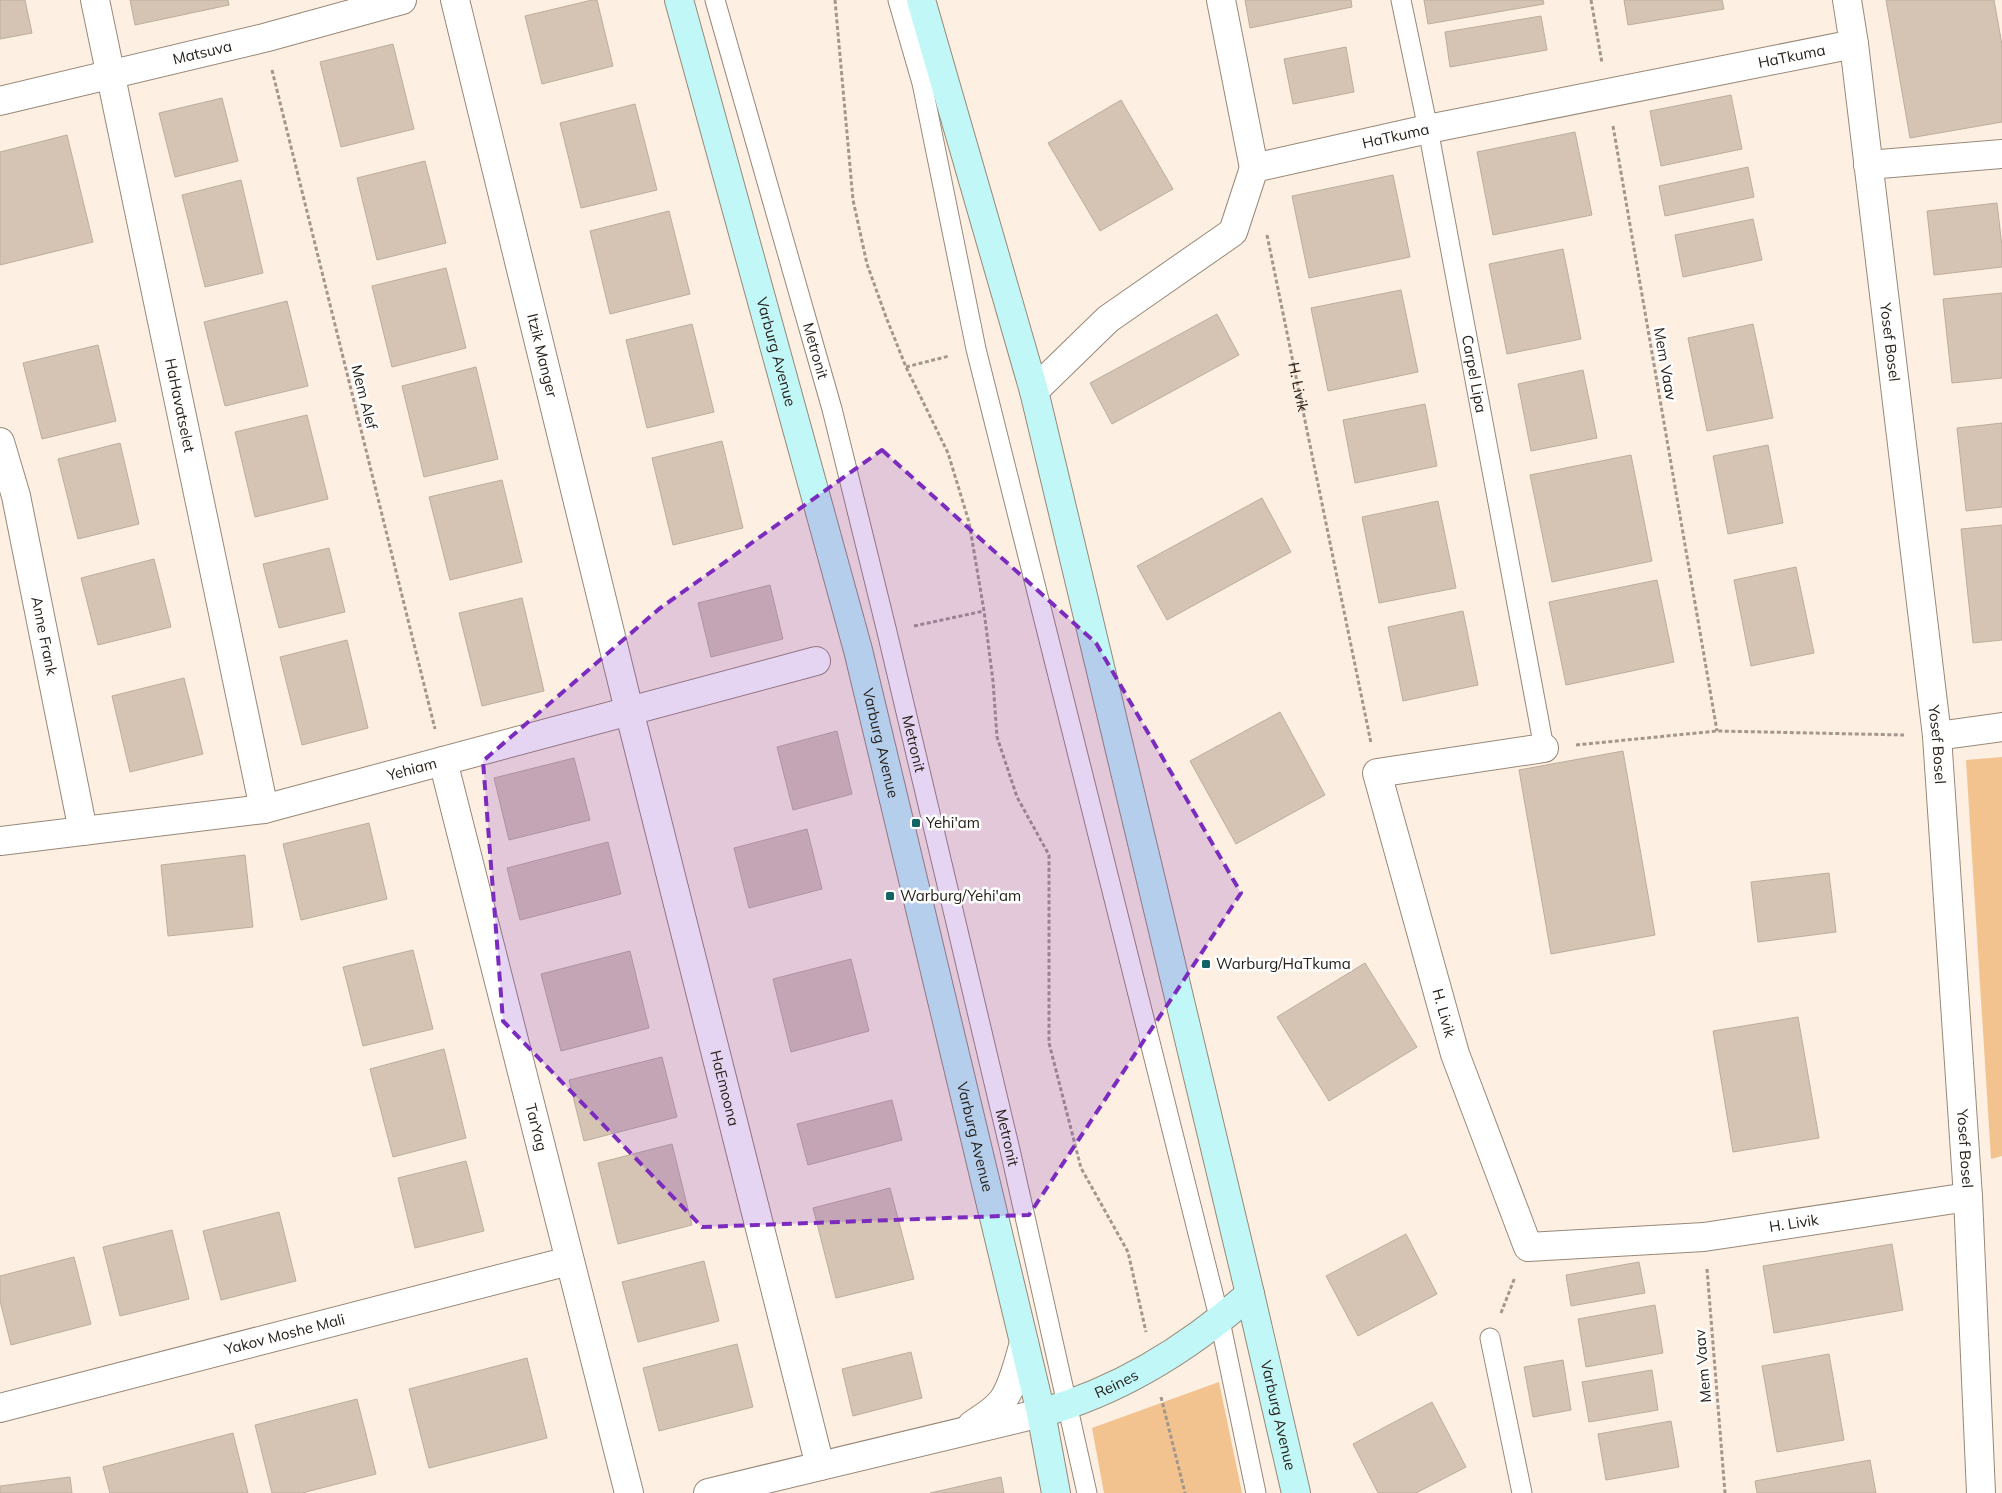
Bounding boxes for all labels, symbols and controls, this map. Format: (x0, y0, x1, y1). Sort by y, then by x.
street label: Matsuva (171, 36, 234, 68)
street label: HaTkuma (1756, 40, 1827, 72)
street label: HaTkuma (1360, 119, 1431, 153)
street label: Varburg Avenue (752, 295, 800, 408)
street label: Yosef Bosel (1876, 301, 1904, 383)
street label: Itzik Manger (523, 312, 562, 400)
street label: Metronit (799, 320, 833, 381)
street label: Mem Vaav (1650, 326, 1681, 402)
street label: Carpel Lipa (1458, 333, 1491, 414)
street label: HaHavatselet (161, 356, 199, 454)
street label: H. Livik (1284, 360, 1313, 413)
street label: Mem Alef (347, 363, 382, 432)
street label: Anne Frank (27, 595, 62, 677)
street label: Varburg Avenue (858, 686, 903, 800)
street label: Yosef Bosel (1924, 703, 1950, 785)
street label: Metronit (898, 713, 930, 774)
street label: Yehiam (384, 753, 439, 785)
place label: Yehi'am (925, 813, 980, 832)
marker: Yehi'am (910, 817, 922, 829)
place label: Warburg/Yehi'am (900, 886, 1021, 905)
marker: Warburg/Yehi'am (884, 890, 896, 902)
place label: Warburg/HaTkuma (1216, 954, 1351, 973)
marker: Warburg/HaTkuma (1200, 958, 1212, 970)
street label: H. Livik (1428, 986, 1460, 1040)
street label: HaEmoona (706, 1048, 744, 1128)
street label: Varburg Avenue (953, 1080, 998, 1194)
street label: TarYag (521, 1101, 552, 1153)
street label: Metronit (992, 1107, 1023, 1168)
street label: Yosef Bosel (1953, 1107, 1977, 1189)
street label: H. Livik (1768, 1210, 1820, 1236)
street label: Yakov Moshe Mali (221, 1309, 347, 1359)
street label: Mem Vaav (1690, 1329, 1715, 1404)
street label: Varburg Avenue (1257, 1358, 1300, 1472)
street label: Reines (1092, 1365, 1142, 1402)

